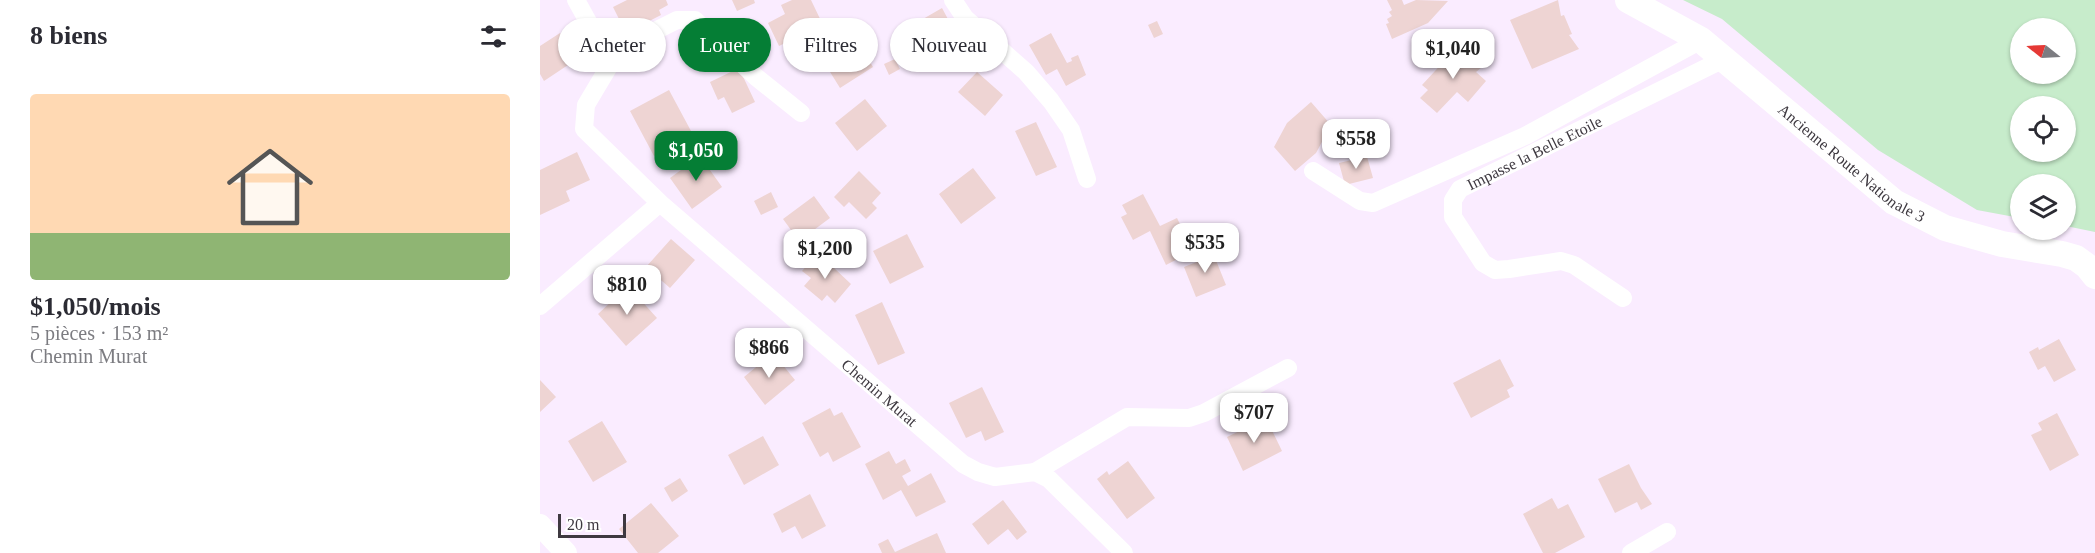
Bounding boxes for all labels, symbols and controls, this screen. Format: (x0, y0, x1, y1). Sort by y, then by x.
chip: Acheter (558, 18, 666, 72)
chip: Louer (678, 18, 771, 72)
chip: Filtres (783, 18, 878, 72)
chip: Nouveau (890, 18, 1008, 72)
north arrow (2010, 18, 2076, 84)
map controls (2010, 18, 2076, 240)
icon: filters (477, 20, 510, 53)
text: 8 biens (30, 21, 107, 50)
pin: $1,040 (1404, 29, 1502, 80)
text: $1,040 (1426, 37, 1481, 59)
button: locate (2010, 96, 2076, 162)
street label: Ancienne Route Nationale 3 (1775, 101, 1928, 225)
street label: Impasse la Belle Etoile (1464, 113, 1605, 193)
pin: $558 (1320, 119, 1392, 170)
text: $558 (1336, 127, 1376, 149)
pin: $1,050 (647, 131, 745, 182)
icon: home (216, 133, 324, 241)
text: $1,050 (669, 139, 724, 161)
button: layers (2010, 174, 2076, 240)
pin: $535 (1169, 223, 1241, 274)
pin: $1,200 (776, 229, 874, 280)
text: $535 (1185, 231, 1225, 253)
text: $1,200 (798, 237, 853, 259)
pin: $810 (591, 265, 663, 316)
text: $810 (607, 273, 647, 295)
text: $1,050/mois (30, 292, 161, 321)
text: 5 pièces · 153 m² (30, 322, 168, 344)
pin: $866 (733, 328, 805, 379)
text: $866 (749, 336, 789, 358)
text: Chemin Murat (30, 345, 147, 367)
street label: Chemin Murat (838, 356, 921, 430)
pin: $707 (1218, 393, 1290, 444)
text: $707 (1234, 401, 1274, 423)
scale bar (558, 511, 626, 538)
text: 20 m (567, 516, 599, 533)

